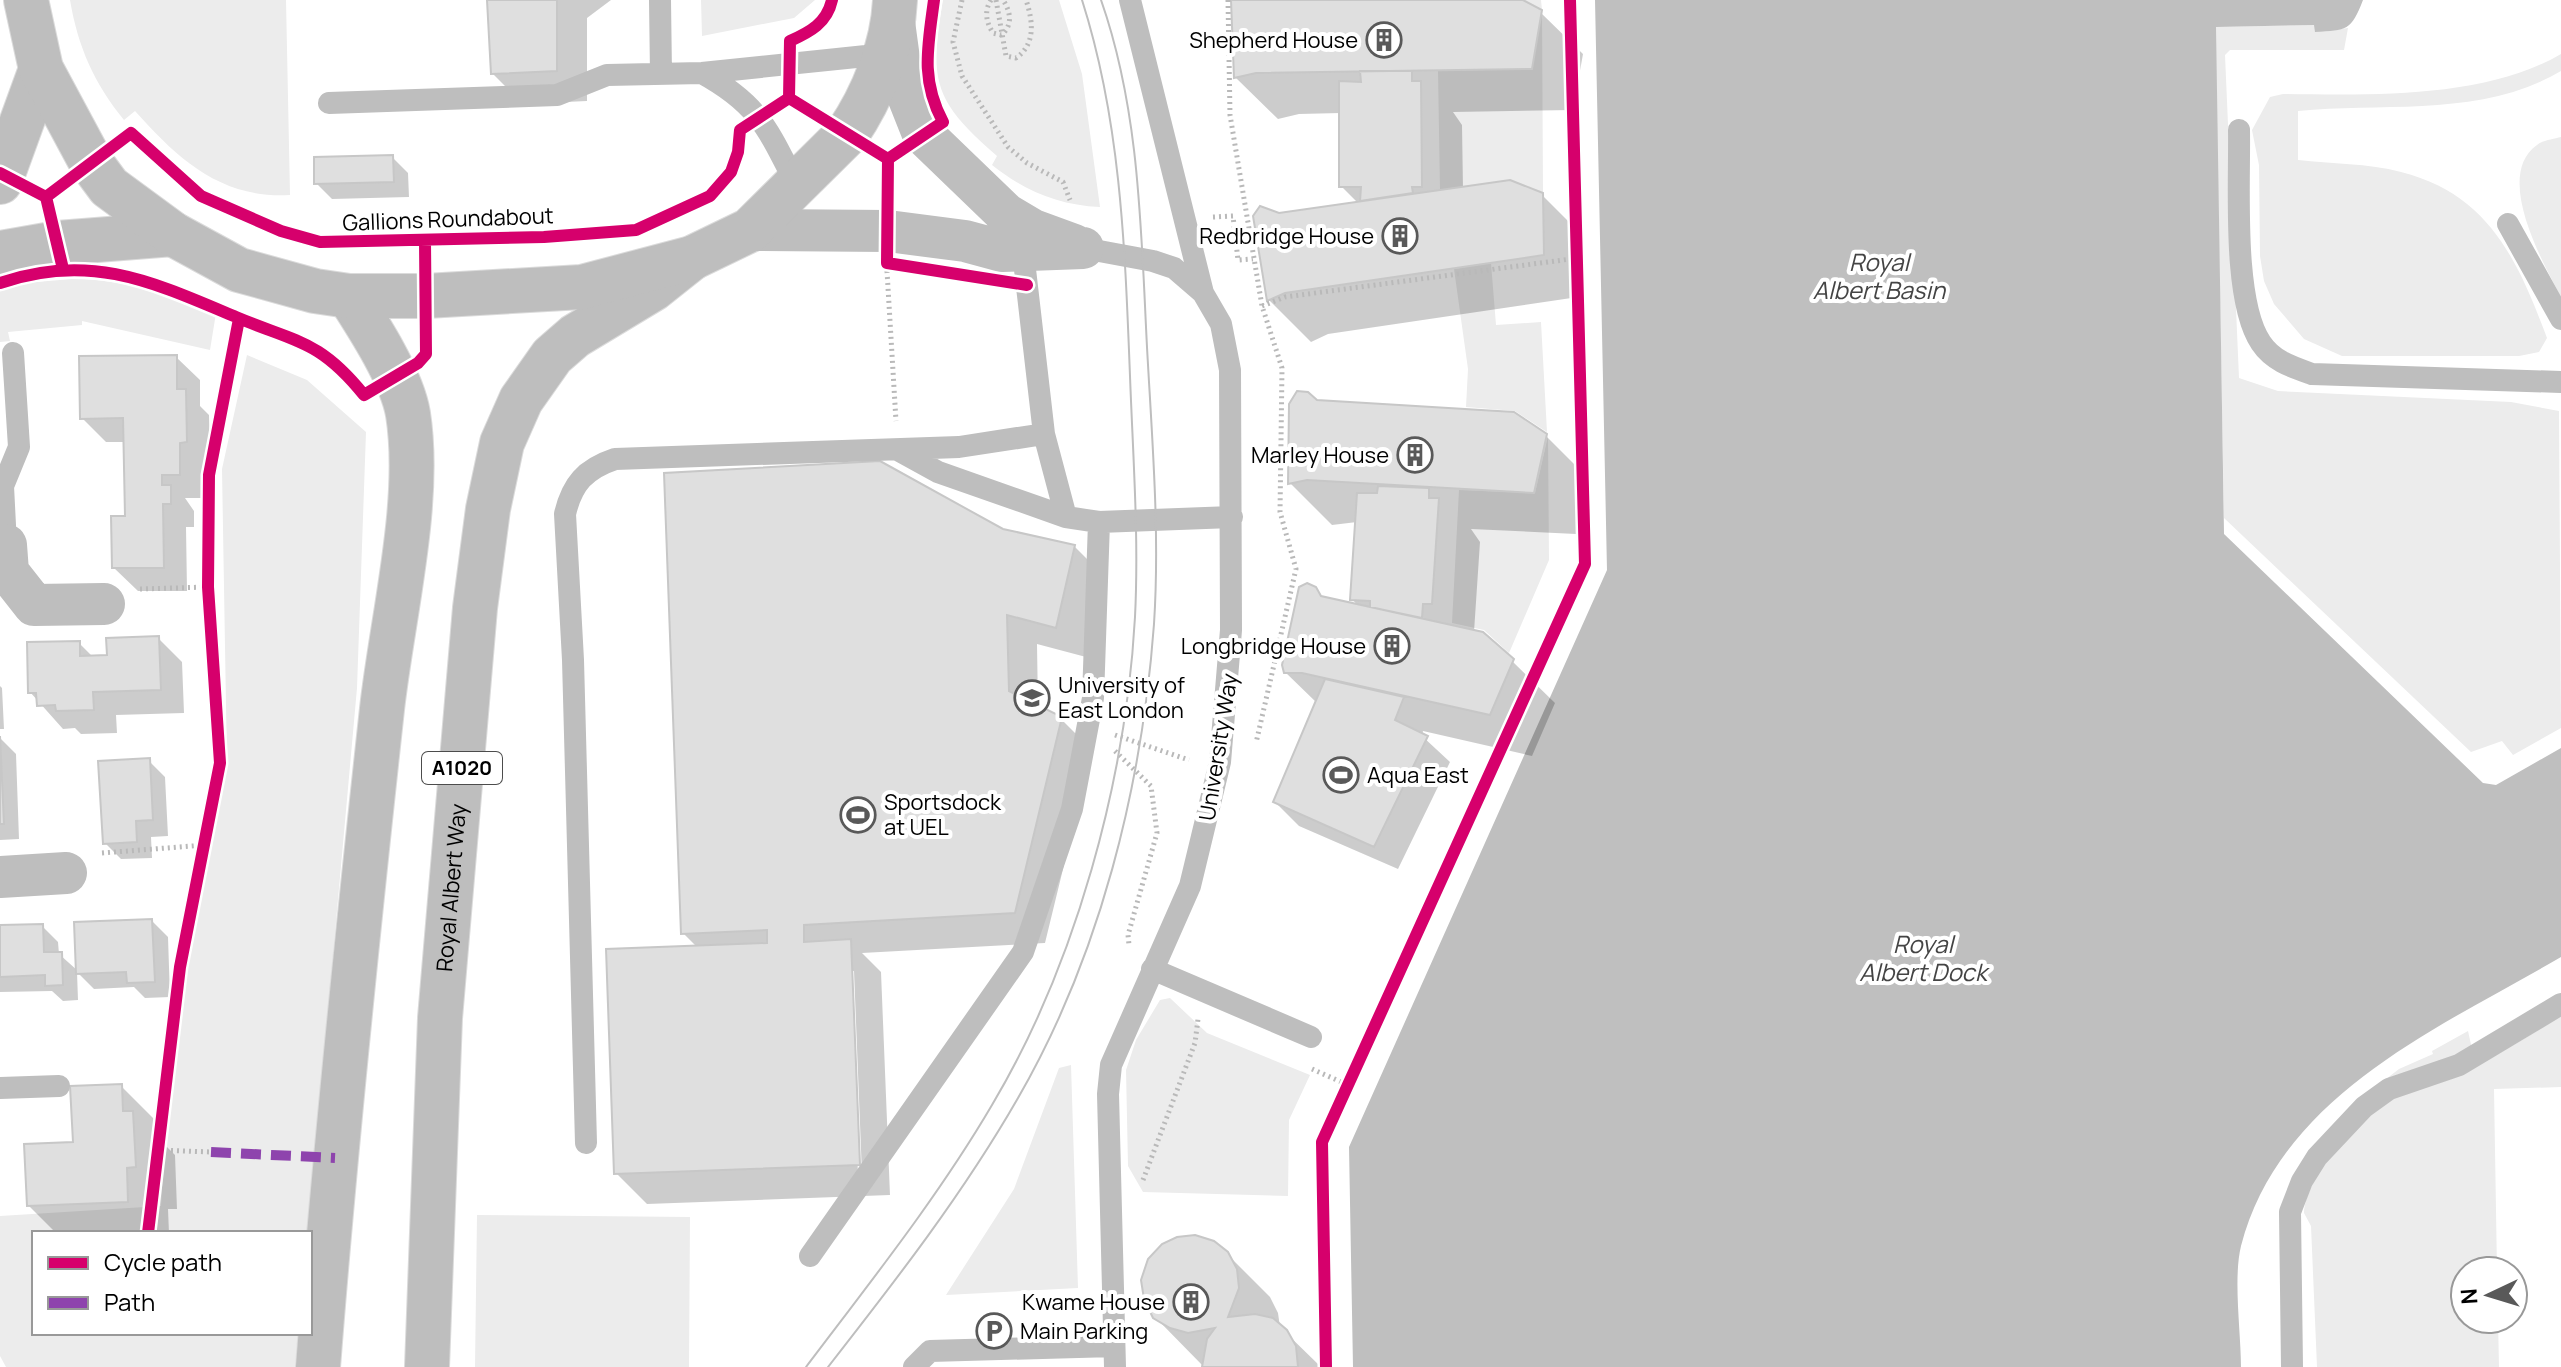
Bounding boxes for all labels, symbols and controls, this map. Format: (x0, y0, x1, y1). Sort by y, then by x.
building icon: Shepherd House (1365, 21, 1403, 59)
place label: Shepherd House (1189, 25, 1358, 55)
street label: Gallions Roundabout (342, 200, 554, 238)
building icon: Redbridge House (1381, 217, 1419, 255)
place label: Redbridge House (1199, 221, 1374, 251)
water label: Royal Albert Basin (1813, 245, 1946, 306)
building icon: Marley House (1396, 436, 1434, 474)
place label: Marley House (1251, 440, 1389, 470)
building icon: Longbridge House (1373, 627, 1411, 665)
place label: Longbridge House (1181, 631, 1366, 661)
place label: University of East London (1058, 670, 1185, 725)
street label: University Way (1192, 671, 1245, 823)
school or university icon: University of East London (1013, 679, 1051, 717)
road number: A1020 (422, 752, 502, 784)
sports icon: Aqua East (1322, 756, 1360, 794)
place label: Aqua East (1367, 760, 1469, 790)
place label: Sportsdock at UEL (884, 787, 1002, 842)
sports icon: Sportsdock at UEL (839, 796, 877, 834)
street label: Royal Albert Way (429, 802, 473, 973)
water label: Royal Albert Dock (1859, 927, 1990, 988)
legend (32, 1231, 312, 1335)
text: Cycle path (104, 1245, 222, 1278)
north arrow (2449, 1255, 2529, 1335)
building icon: Kwame House (1172, 1283, 1210, 1321)
text: Path (104, 1285, 155, 1318)
place label: Kwame House (1022, 1287, 1165, 1317)
text: N (2454, 1287, 2485, 1305)
parking icon: Main Parking (975, 1312, 1013, 1350)
place label: Main Parking (1020, 1316, 1148, 1346)

